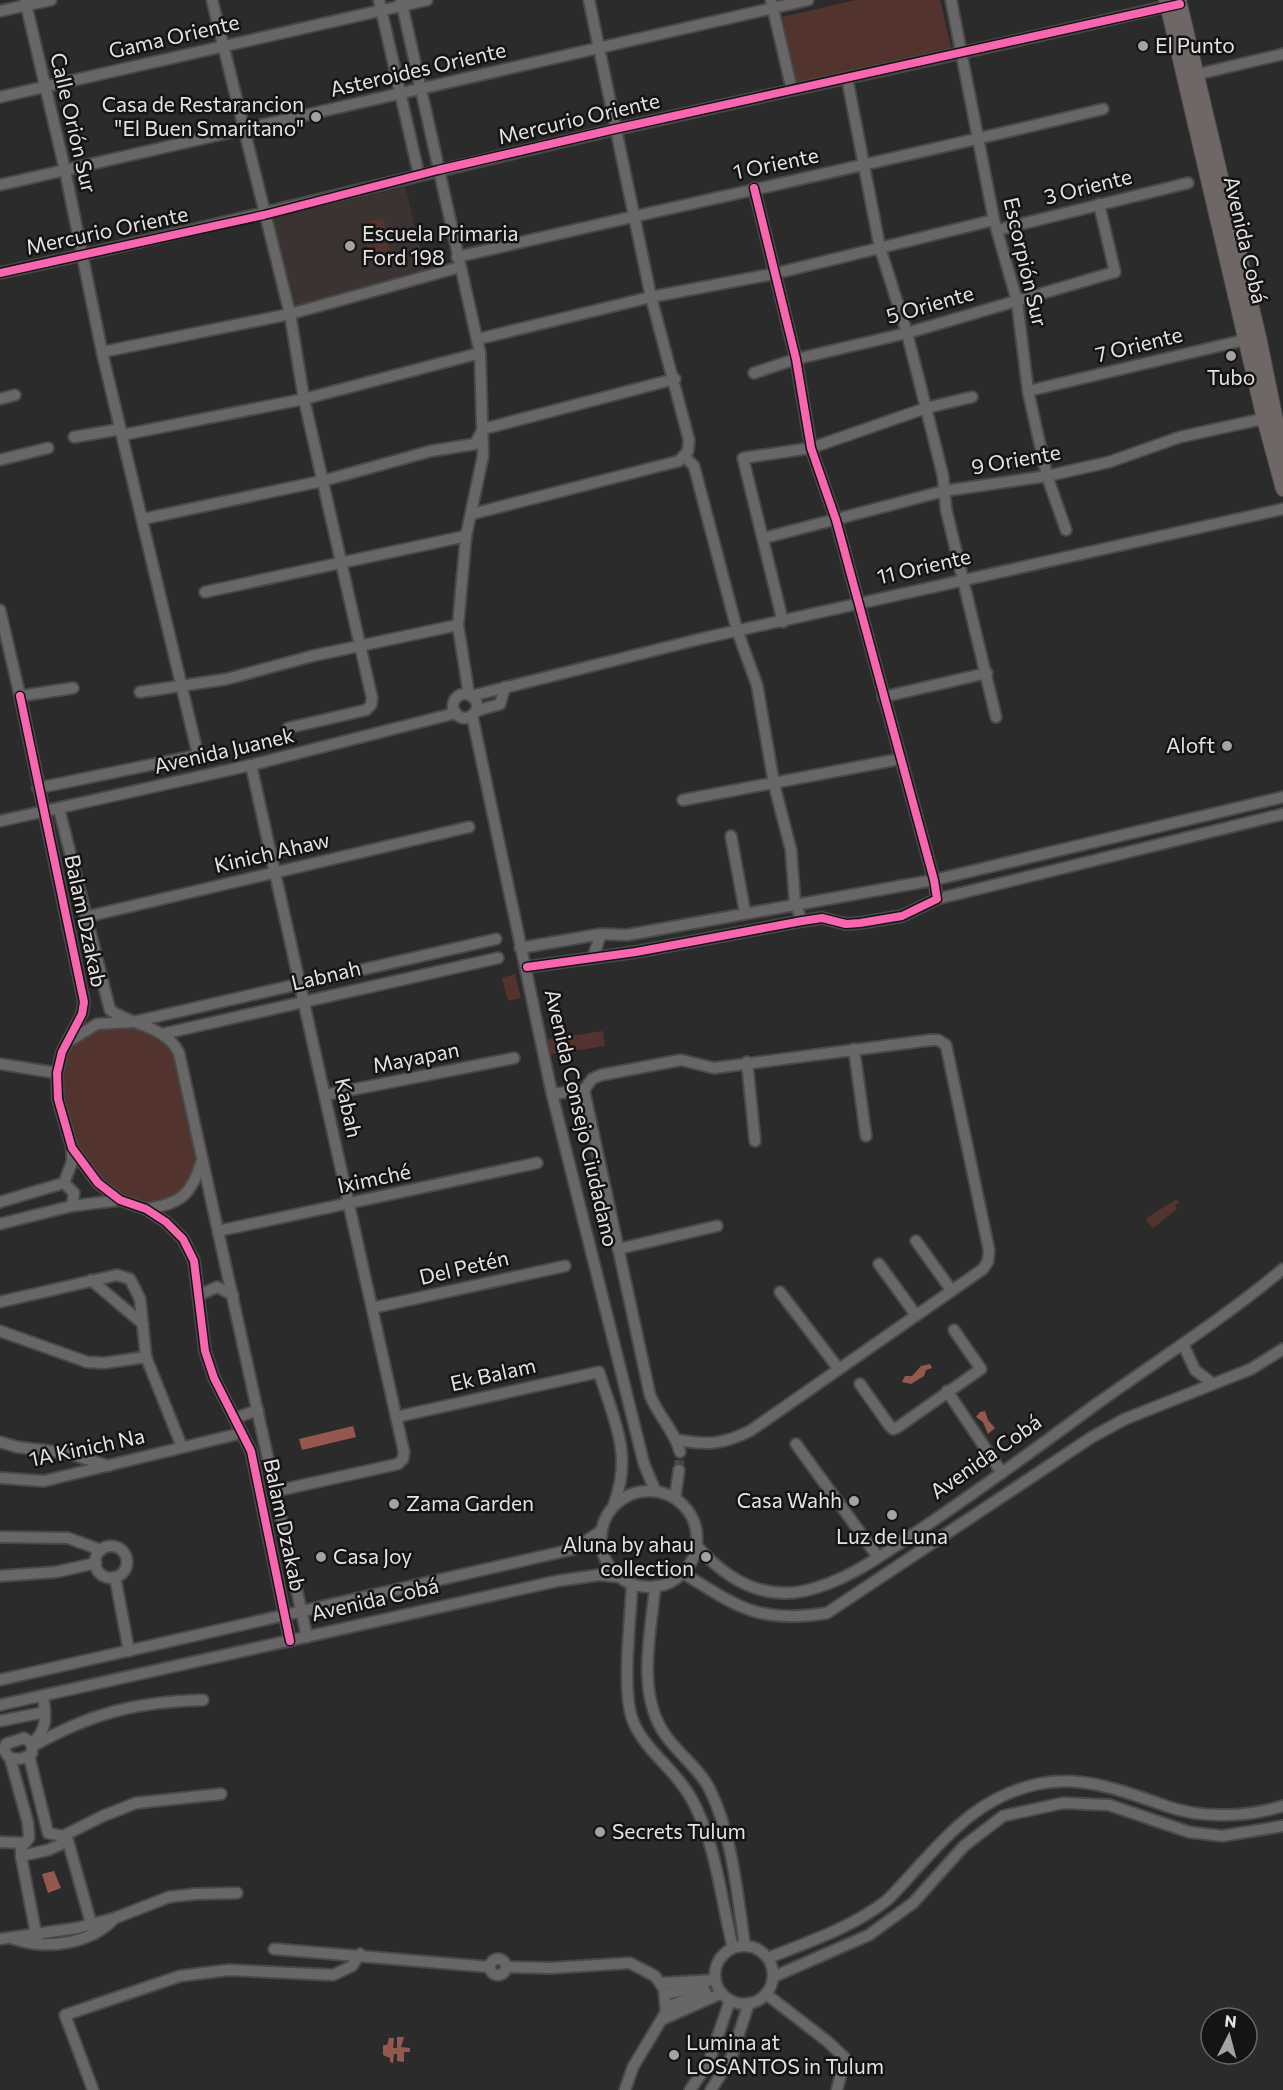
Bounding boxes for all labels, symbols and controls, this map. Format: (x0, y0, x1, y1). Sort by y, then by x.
street label: Gama Oriente (106, 8, 241, 63)
place label: El Punto (1155, 32, 1235, 57)
street label: Asteroides Oriente (327, 36, 508, 101)
marker: El Punto (1136, 39, 1150, 53)
street label: Calle Orión Sur (46, 50, 103, 195)
street label: Mercurio Oriente (495, 87, 662, 148)
place label: Casa de Restarancion "El Buen Smaritano" (102, 91, 304, 140)
marker: Casa de Restarancion "El Buen Smaritano" (309, 110, 323, 124)
street label: 1 Oriente (731, 141, 821, 184)
street label: 3 Oriente (1041, 163, 1134, 209)
street label: Avenida Cobá (1220, 174, 1273, 306)
street label: Escorpión Sur (999, 194, 1054, 329)
street label: Mercurio Oriente (23, 200, 190, 259)
place label: Escuela Primaria Ford 198 (362, 220, 519, 269)
marker: Escuela Primaria Ford 198 (343, 239, 357, 253)
street label: 5 Oriente (883, 279, 976, 328)
street label: 7 Oriente (1093, 321, 1185, 366)
marker: Tubo (1224, 349, 1238, 363)
place label: Tubo (1207, 364, 1255, 389)
street label: 9 Oriente (969, 438, 1062, 479)
street label: 11 Oriente (874, 543, 973, 588)
street label: Avenida Juanek (151, 721, 296, 778)
place label: Aloft (1166, 732, 1215, 757)
marker: Aloft (1220, 739, 1234, 753)
street label: Kinich Ahaw (212, 826, 332, 877)
street label: Balam Dzakab (60, 852, 113, 989)
street label: Labnah (289, 954, 363, 995)
street label: Avenida Consejo Ciudadano (541, 986, 624, 1249)
street label: Mayapan (370, 1036, 461, 1077)
street label: Kabah (331, 1075, 368, 1140)
street label: Iximché (335, 1158, 413, 1197)
street label: Del Petén (416, 1244, 511, 1289)
street label: Ek Balam (447, 1352, 538, 1396)
street label: Avenida Cobá (925, 1408, 1046, 1503)
street label: 1A Kinich Na (27, 1422, 147, 1471)
street label: Balam Dzakab (259, 1456, 312, 1593)
place label: Casa Wahh (737, 1487, 842, 1512)
place label: Zama Garden (406, 1490, 534, 1515)
marker: Casa Wahh (847, 1494, 861, 1508)
marker: Zama Garden (387, 1497, 401, 1511)
marker: Luz de Luna (885, 1508, 899, 1522)
place label: Luz de Luna (836, 1523, 948, 1548)
place label: Aluna by ahau collection (563, 1531, 694, 1580)
place label: Casa Joy (333, 1543, 412, 1568)
marker: Casa Joy (314, 1550, 328, 1564)
marker: Aluna by ahau collection (699, 1550, 713, 1564)
street label: Avenida Cobá (309, 1572, 441, 1625)
place label: Secrets Tulum (612, 1818, 746, 1843)
marker: Secrets Tulum (593, 1825, 607, 1839)
north arrow (1199, 2006, 1259, 2066)
text: N (1224, 2011, 1238, 2031)
place label: Lumina at LOSANTOS in Tulum (686, 2029, 884, 2078)
marker: Lumina at LOSANTOS in Tulum (667, 2048, 681, 2062)

